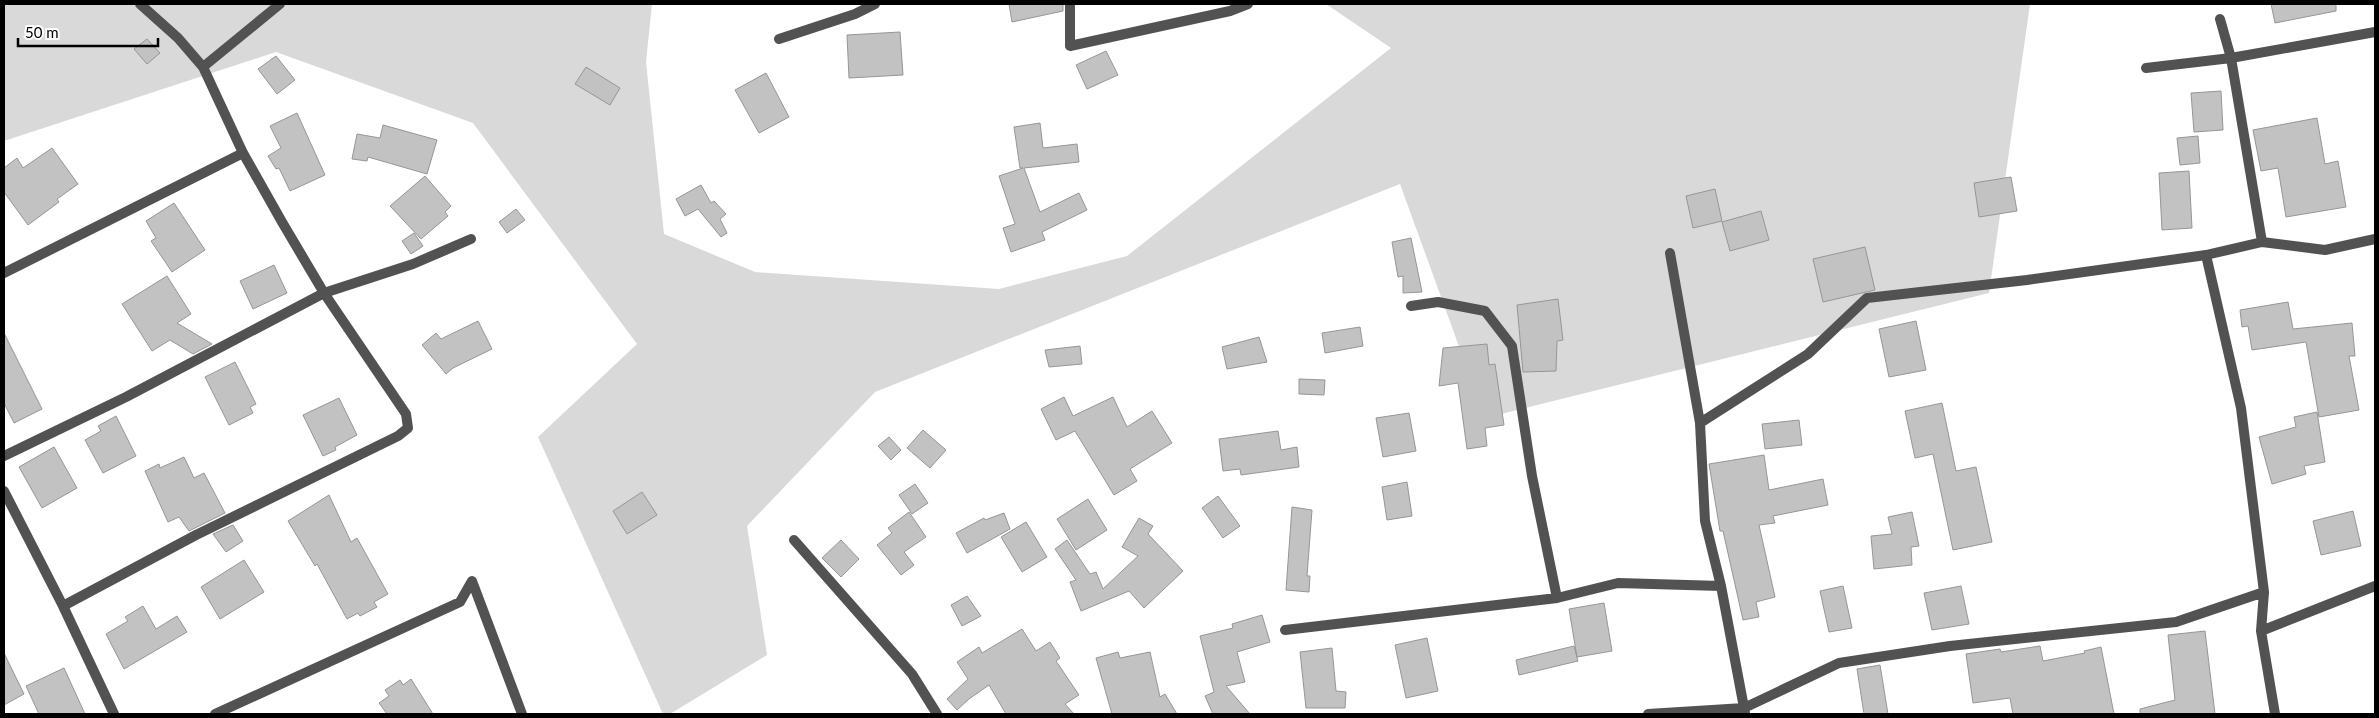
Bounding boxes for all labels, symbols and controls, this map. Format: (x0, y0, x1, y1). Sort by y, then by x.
scale bar (18, 15, 158, 47)
text: 50 m (25, 23, 59, 41)

